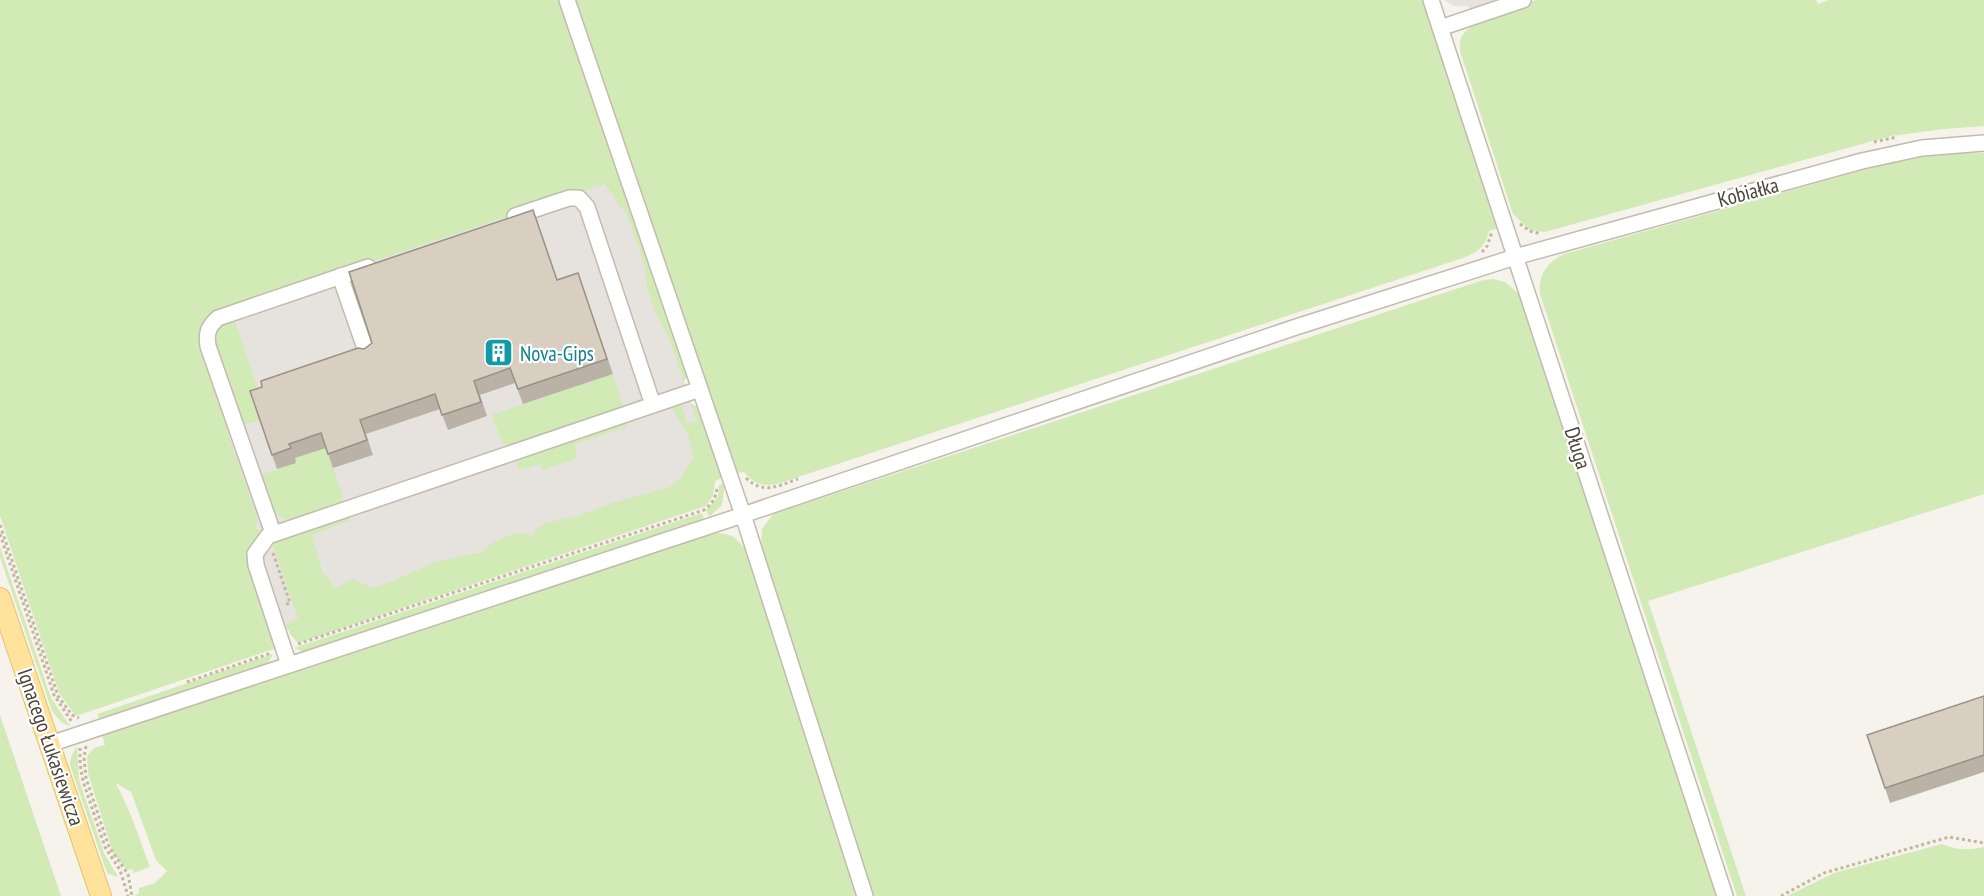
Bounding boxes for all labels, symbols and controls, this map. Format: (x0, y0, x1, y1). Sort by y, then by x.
street label: Kobiałka (1714, 171, 1782, 213)
building icon: Nova-Gips (483, 337, 515, 369)
place label: Nova-Gips (520, 340, 594, 367)
street label: Długa (1559, 424, 1597, 472)
street label: Ignacego Łukasiewicza (11, 665, 91, 829)

